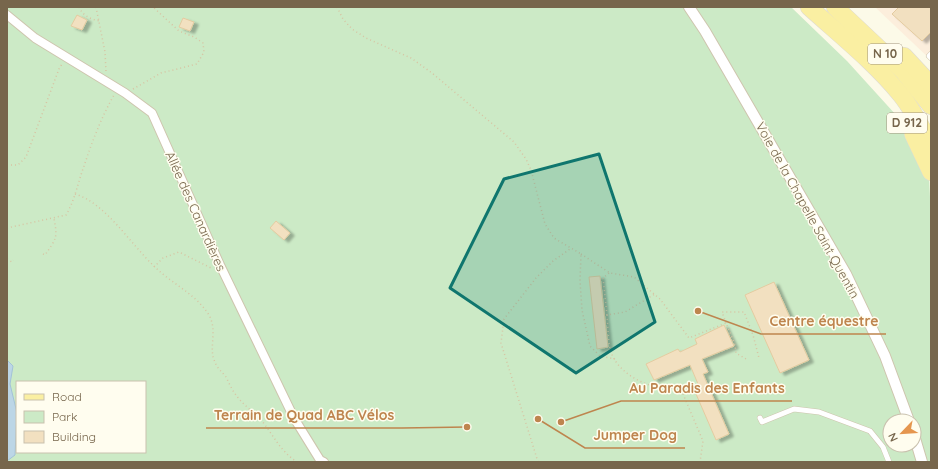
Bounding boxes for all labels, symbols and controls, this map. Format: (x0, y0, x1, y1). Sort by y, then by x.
road number: N 10 (868, 44, 902, 64)
road number: D 912 (887, 113, 927, 133)
street label: Voie de la Chapelle Saint Quentin (753, 119, 863, 301)
street label: Allée des Canardières (162, 148, 230, 274)
callout: Centre équestre (761, 308, 886, 334)
text: Centre équestre (769, 312, 879, 330)
callout: Au Paradis des Enfants (621, 375, 792, 401)
text: Au Paradis des Enfants (629, 379, 785, 397)
legend (16, 381, 146, 453)
text: Road (52, 389, 82, 404)
callout: Terrain de Quad ABC Vélos (206, 402, 402, 428)
text: Terrain de Quad ABC Vélos (214, 406, 394, 424)
text: Park (52, 409, 77, 424)
north arrow (882, 413, 922, 453)
callout: Jumper Dog (585, 422, 685, 448)
text: Jumper Dog (593, 426, 677, 444)
text: Building (52, 429, 96, 444)
text: N (885, 431, 901, 444)

